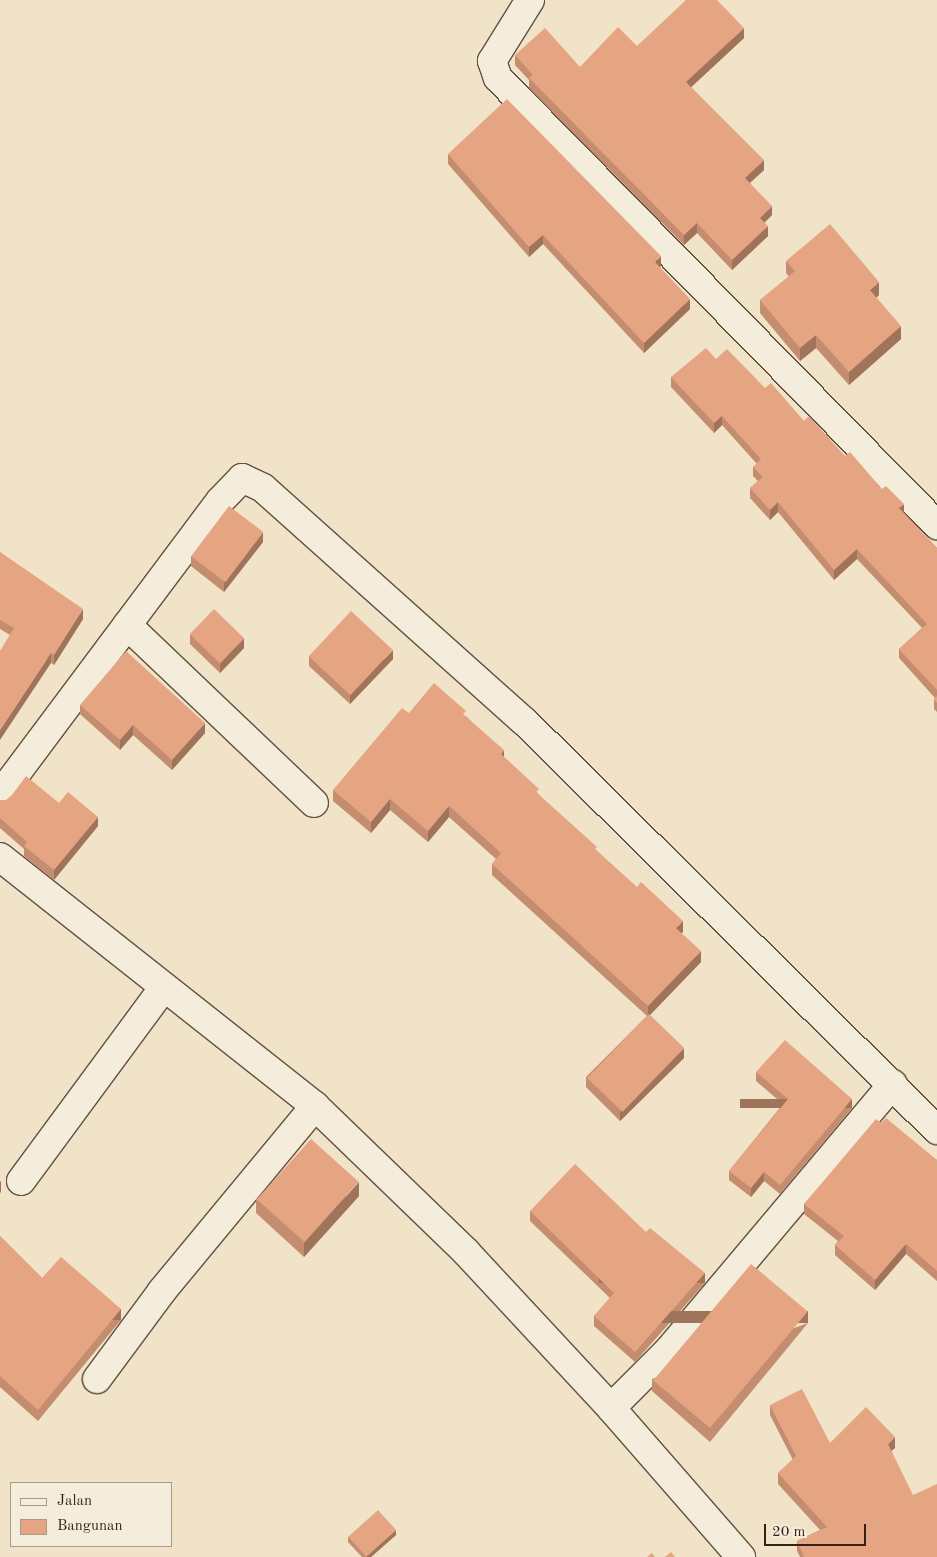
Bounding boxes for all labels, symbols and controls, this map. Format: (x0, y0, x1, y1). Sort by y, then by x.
legend (10, 1482, 172, 1547)
text: Jalan (57, 1494, 92, 1509)
scale bar (767, 1514, 870, 1546)
text: Bangunan (57, 1519, 123, 1534)
text: 20 m (772, 1525, 806, 1540)

